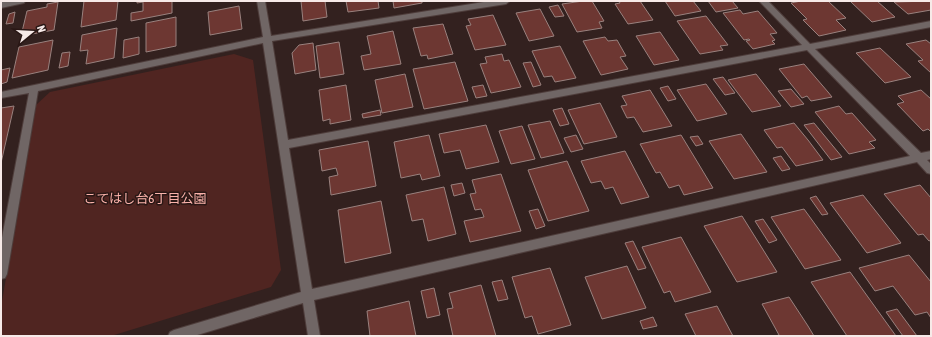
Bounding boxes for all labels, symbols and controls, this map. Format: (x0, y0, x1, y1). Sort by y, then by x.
north arrow (12, 12, 52, 52)
text: N (35, 24, 48, 34)
park label: こてはし台6丁目公園 (84, 191, 206, 206)

